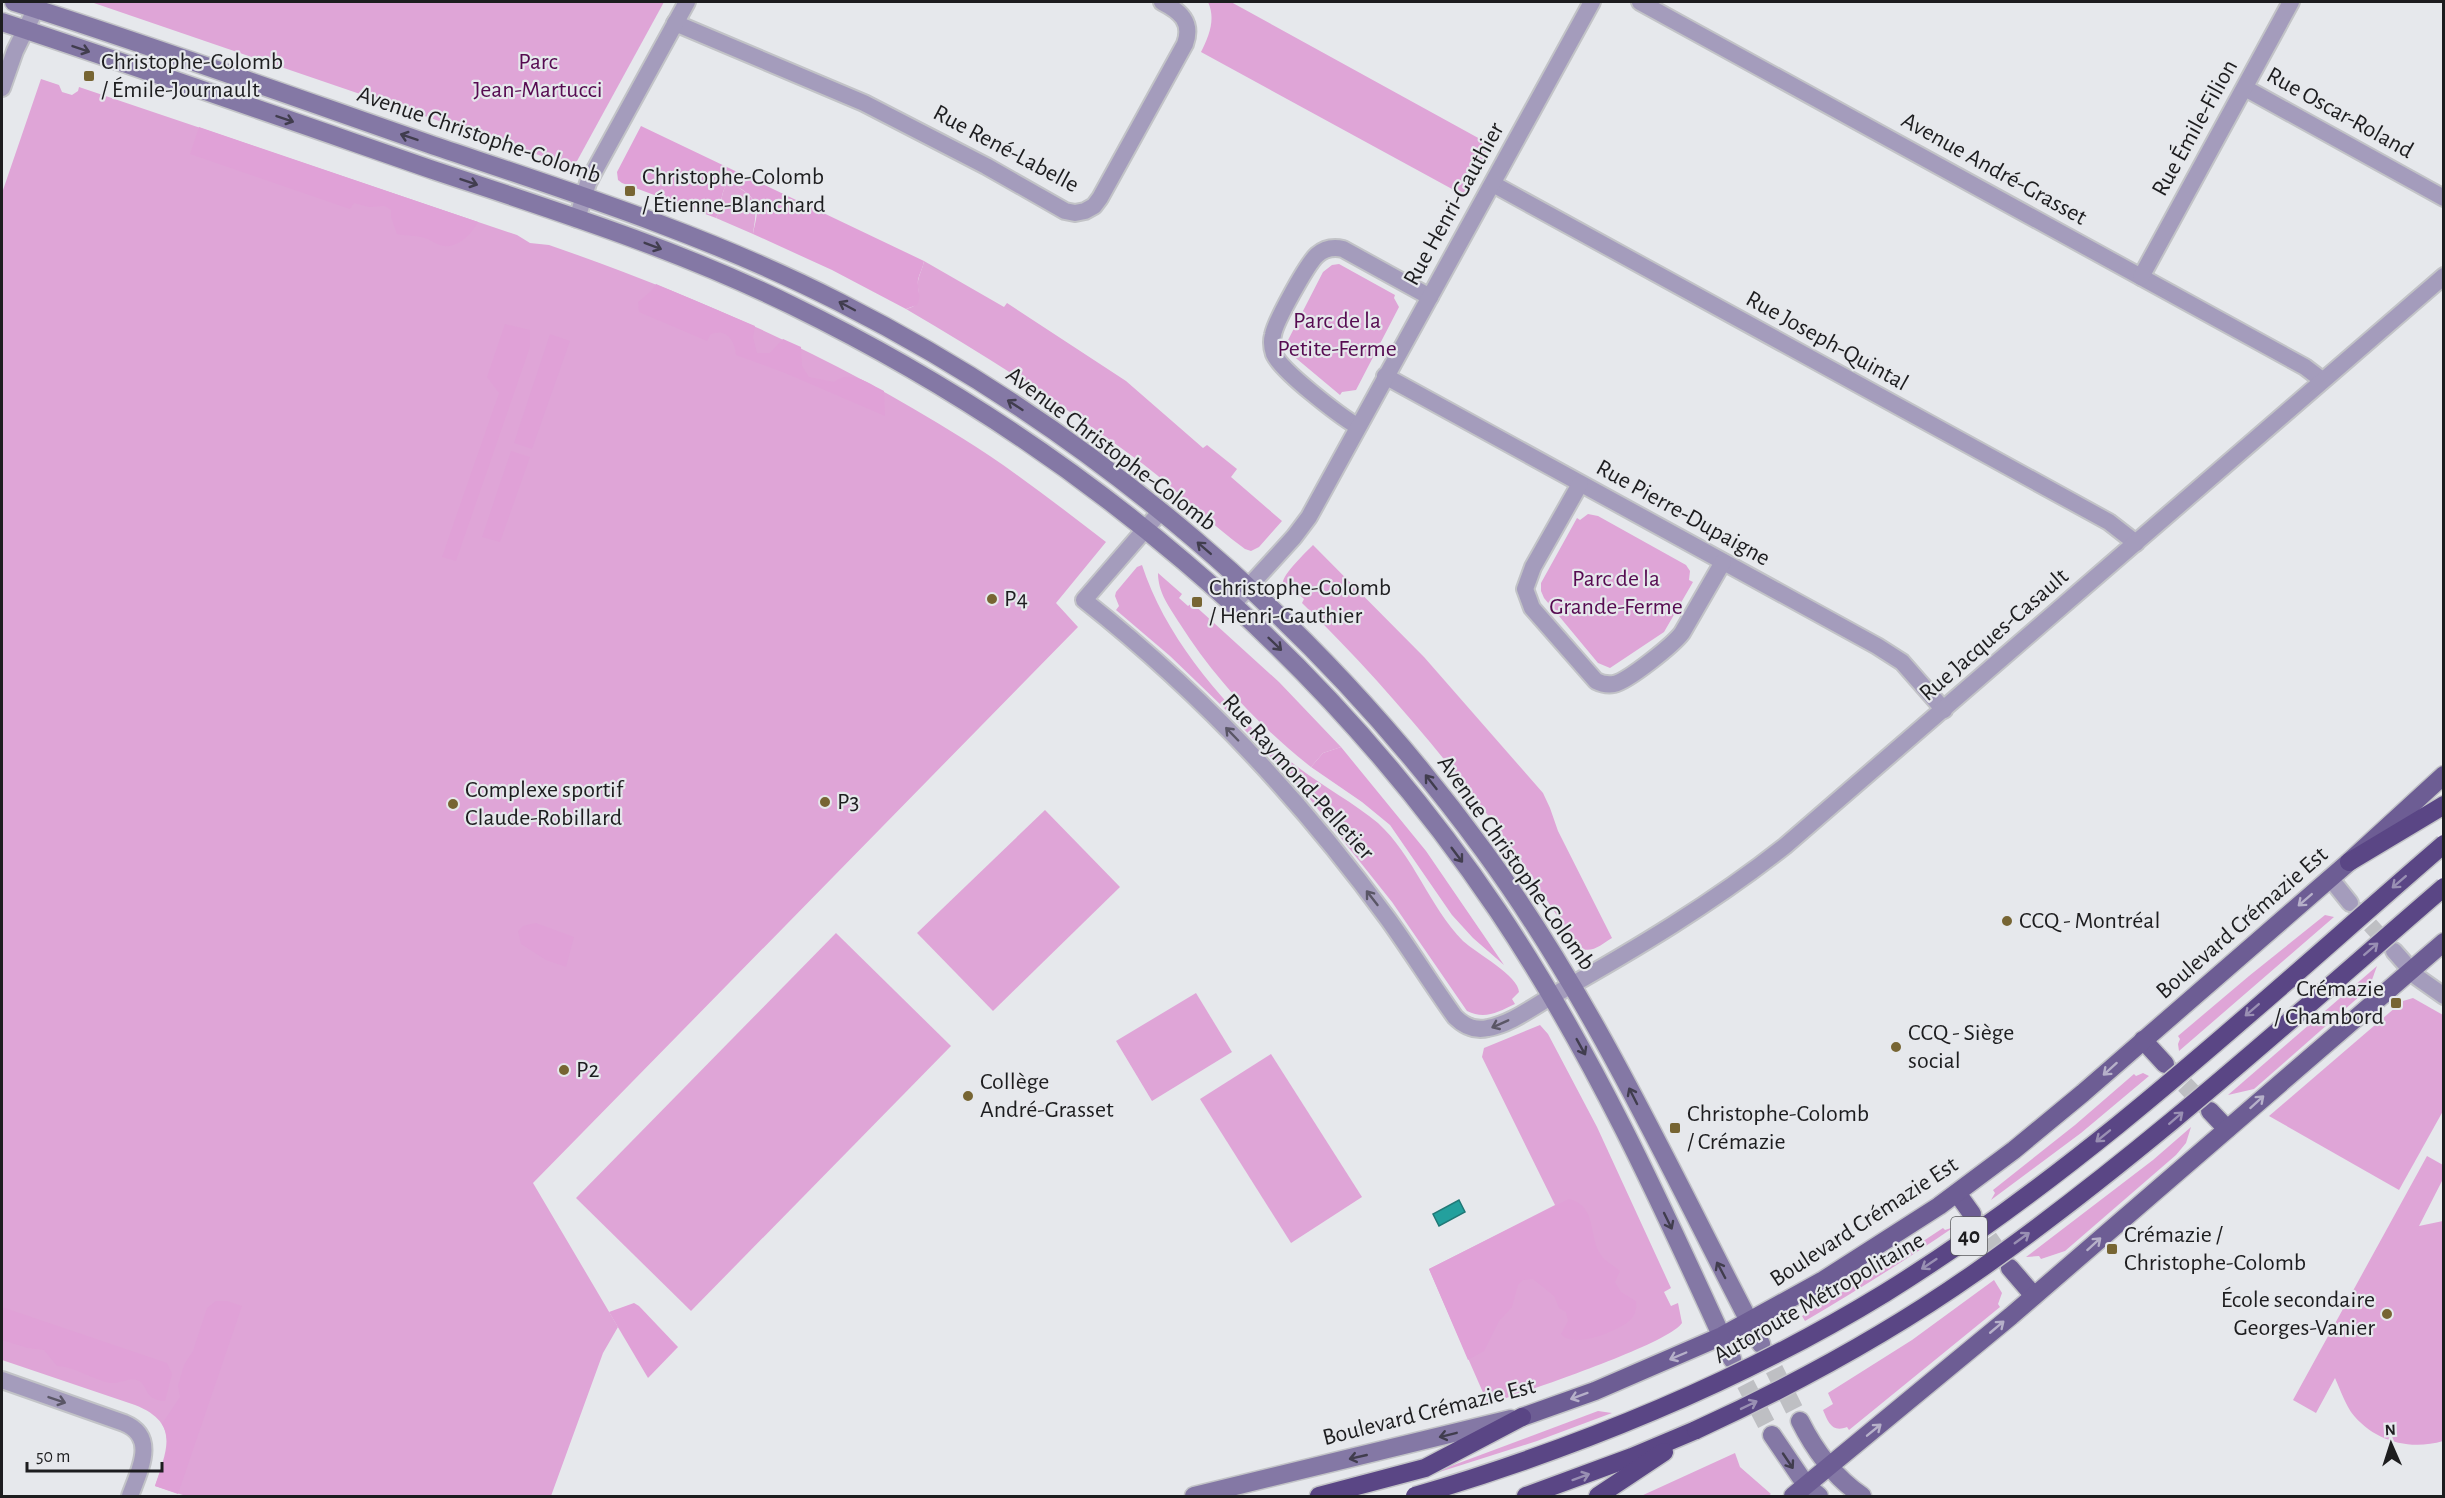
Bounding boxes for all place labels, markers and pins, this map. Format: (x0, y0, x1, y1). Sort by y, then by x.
place label: Christophe-Colomb / Émile-Journault (101, 50, 283, 102)
marker: Christophe-Colomb / Émile-Journault (82, 69, 96, 83)
place label: Christophe-Colomb / Étienne-Blanchard (642, 165, 825, 217)
marker: Christophe-Colomb / Étienne-Blanchard (623, 184, 637, 198)
place label: Christophe-Colomb / Henri-Gauthier (1209, 576, 1391, 628)
place label: P4 (1004, 587, 1028, 611)
marker: P4 (985, 592, 999, 606)
marker: Christophe-Colomb / Henri-Gauthier (1190, 595, 1204, 609)
place label: Complexe sportif Claude-Robillard (465, 778, 625, 830)
place label: P3 (837, 790, 859, 814)
marker: P3 (818, 795, 832, 809)
marker: Complexe sportif Claude-Robillard (446, 797, 460, 811)
place label: CCQ - Montréal (2019, 909, 2160, 933)
marker: CCQ - Montréal (2000, 914, 2014, 928)
place label: Crémazie / Chambord (2274, 977, 2384, 1029)
marker: Crémazie / Chambord (2389, 996, 2403, 1010)
place label: CCQ - Siège social (1908, 1021, 2014, 1073)
marker: CCQ - Siège social (1889, 1040, 1903, 1054)
place label: P2 (576, 1058, 599, 1082)
marker: P2 (557, 1063, 571, 1077)
place label: Collège André-Grasset (980, 1070, 1114, 1122)
marker: Collège André-Grasset (961, 1089, 975, 1103)
place label: Christophe-Colomb / Crémazie (1687, 1102, 1869, 1154)
marker: Christophe-Colomb / Crémazie (1668, 1121, 1682, 1135)
place label: Crémazie / Christophe-Colomb (2124, 1223, 2306, 1275)
marker: Crémazie / Christophe-Colomb (2105, 1242, 2119, 1256)
place label: École secondaire Georges-Vanier (2221, 1286, 2375, 1340)
marker: École secondaire Georges-Vanier (2380, 1307, 2394, 1321)

